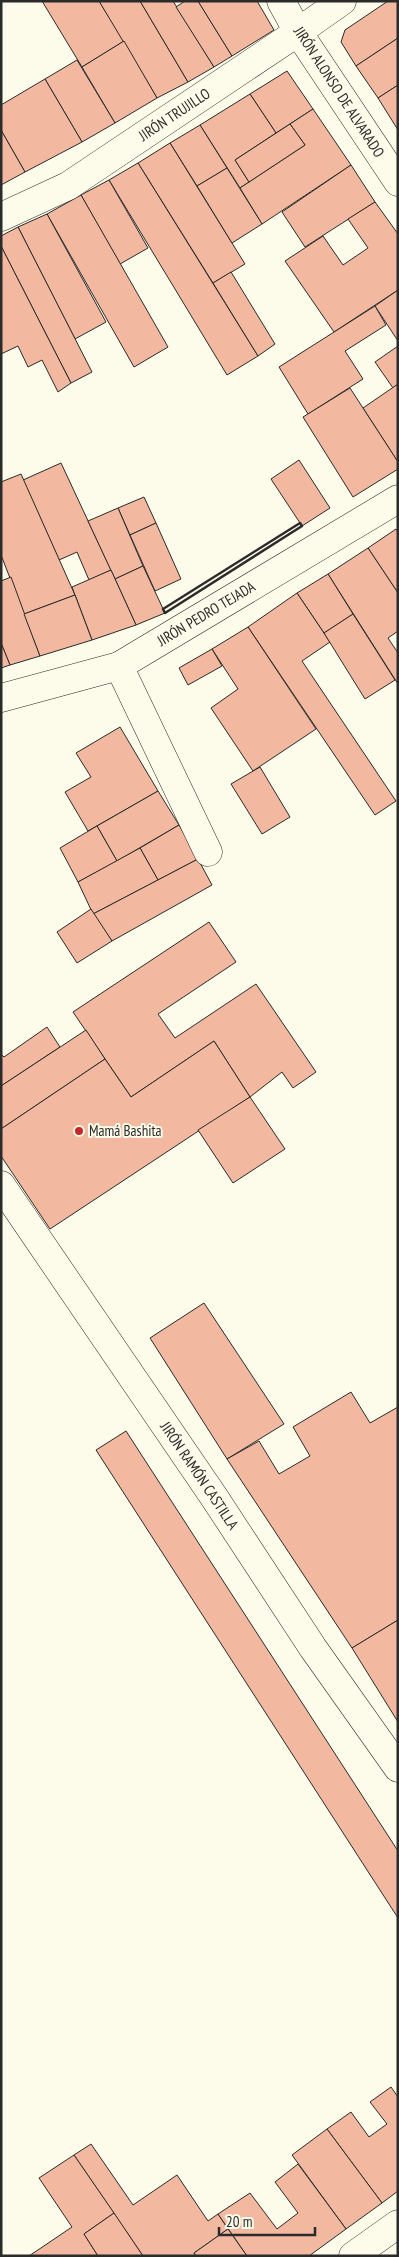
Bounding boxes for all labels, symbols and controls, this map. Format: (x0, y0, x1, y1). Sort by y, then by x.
street label: JIRÓN ALONSO DE ALVARADO (289, 22, 389, 161)
street label: JIRÓN TRUJILLO (134, 84, 213, 145)
street label: JIRÓN PEDRO TEJADA (153, 576, 259, 650)
place label: Mamá Bashita (89, 1121, 162, 1140)
marker: Mamá Bashita (73, 1125, 85, 1137)
street label: JIRÓN RAMÓN CASTILLA (156, 1417, 243, 1534)
scale bar (219, 2204, 315, 2236)
text: 20 m (226, 2212, 252, 2231)

